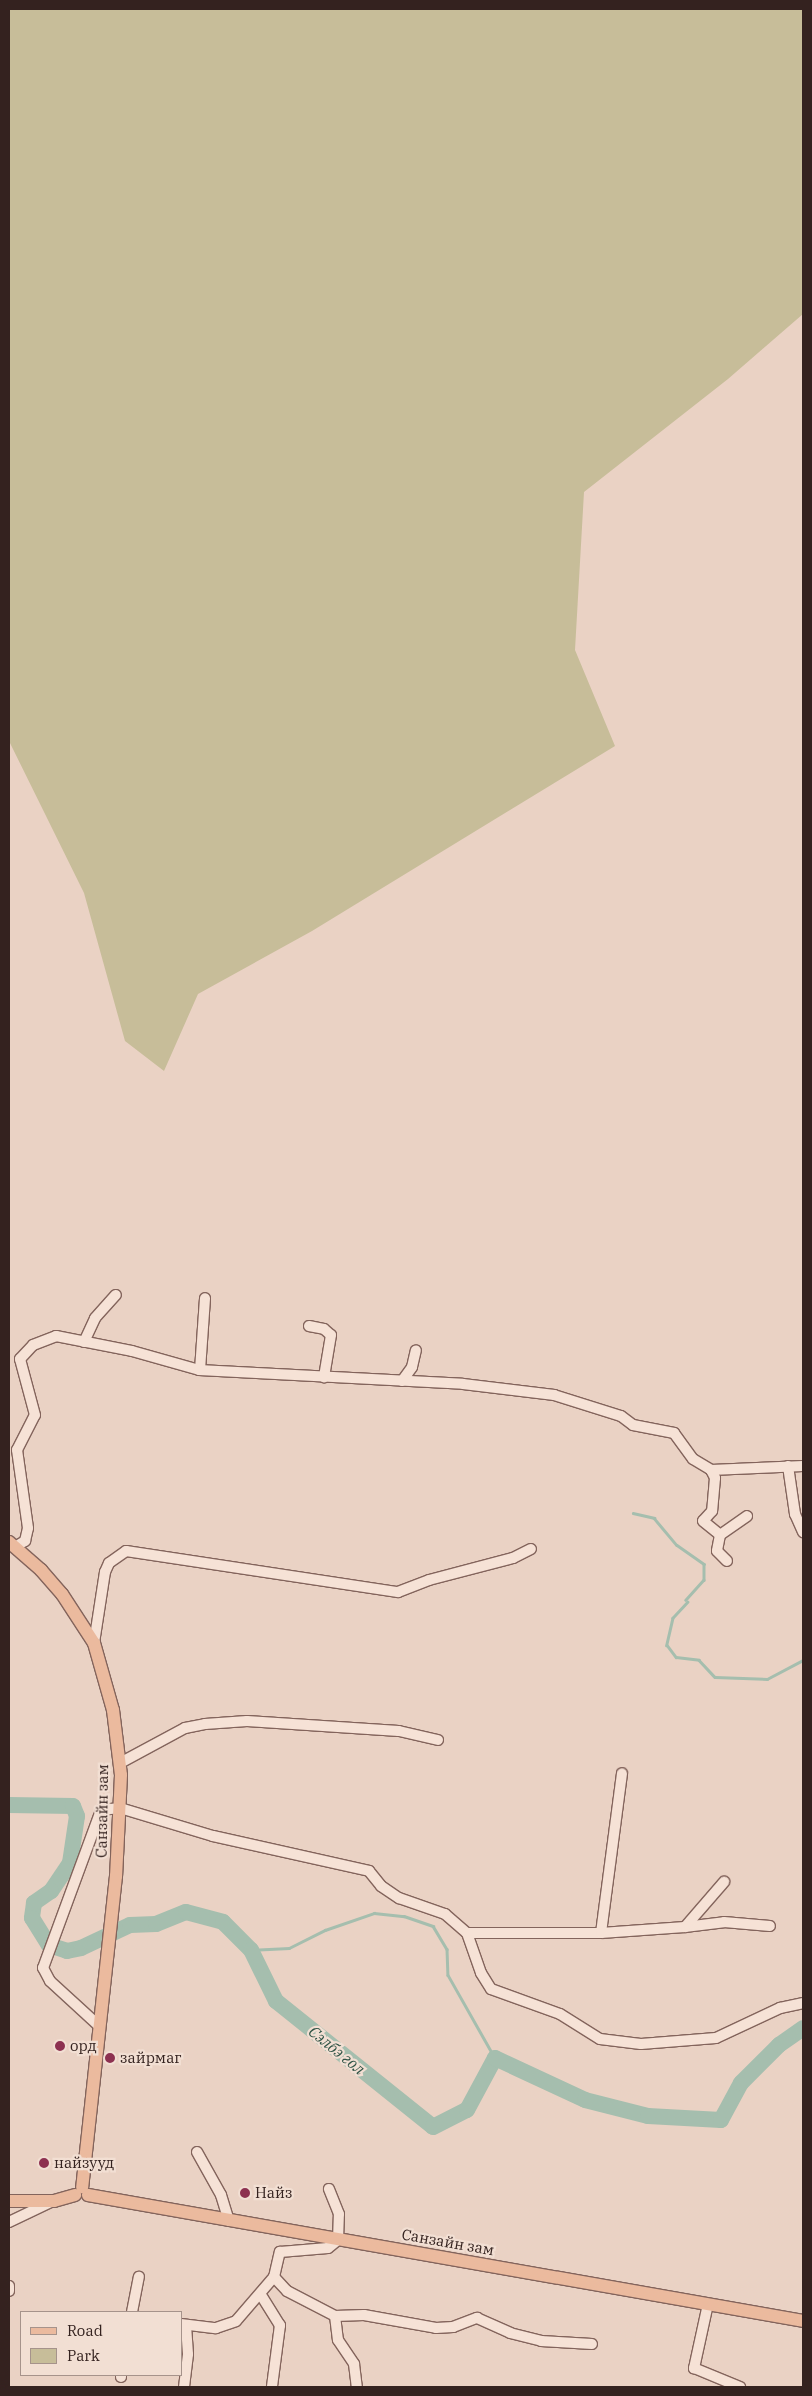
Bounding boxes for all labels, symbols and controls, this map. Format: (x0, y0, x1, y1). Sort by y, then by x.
street label: Санзайн зам (92, 1764, 112, 1858)
water label: Сэлбэ гол (305, 2021, 369, 2079)
place label: орд (70, 2037, 97, 2055)
marker: орд (54, 2040, 66, 2052)
place label: зайрмаг (120, 2049, 182, 2067)
marker: зайрмаг (104, 2052, 116, 2064)
place label: найзууд (54, 2154, 114, 2172)
marker: найзууд (38, 2157, 50, 2169)
place label: Найз (255, 2184, 292, 2202)
marker: Найз (239, 2187, 251, 2199)
street label: Санзайн зам (400, 2225, 496, 2259)
legend (20, 2311, 182, 2376)
text: Road (67, 2321, 103, 2340)
text: Park (67, 2346, 100, 2365)

